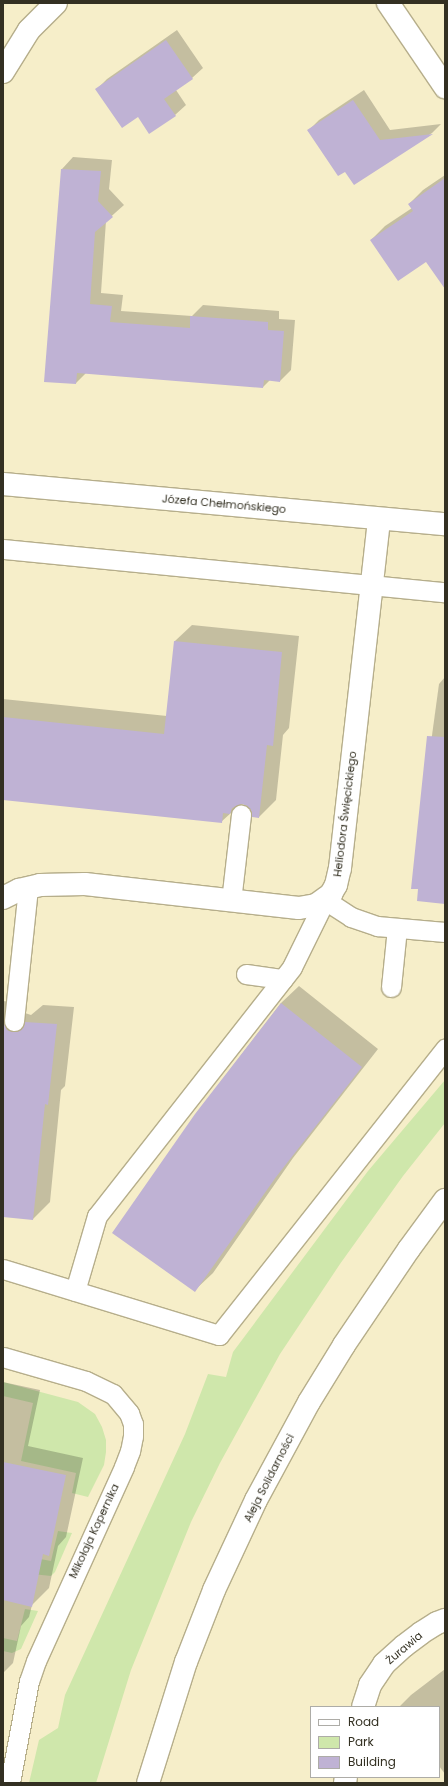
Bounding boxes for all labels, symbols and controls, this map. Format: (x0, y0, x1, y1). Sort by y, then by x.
street label: Józefa Chełmońskiego (161, 492, 287, 516)
street label: Heliodora Święcickiego (331, 750, 359, 878)
street label: Aleja Solidarności (241, 1432, 297, 1524)
street label: Mikołaja Kopernika (66, 1482, 122, 1580)
street label: Żurawia (383, 1629, 425, 1667)
legend (310, 1706, 440, 1778)
text: Road (348, 1713, 379, 1730)
text: Park (348, 1733, 374, 1750)
text: Building (348, 1753, 396, 1770)

